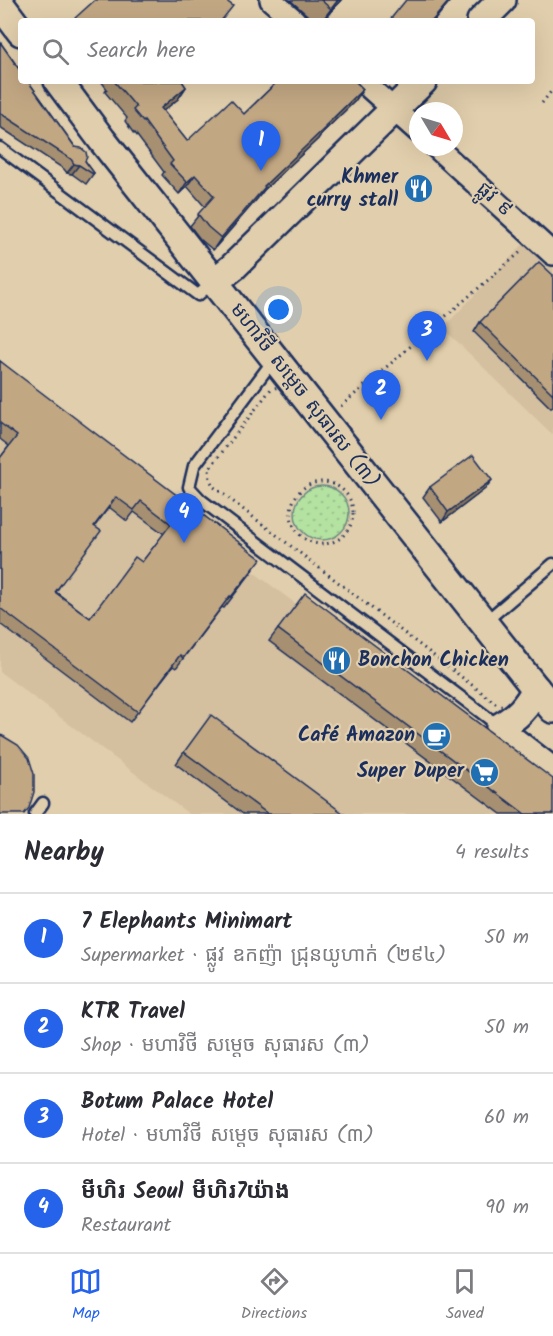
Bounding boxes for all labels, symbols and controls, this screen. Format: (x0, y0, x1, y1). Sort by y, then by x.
search box (18, 18, 535, 84)
text: Search here (87, 34, 195, 69)
icon: search (39, 35, 72, 68)
north arrow (409, 102, 463, 156)
pin: 1 (242, 122, 280, 171)
place label: Khmer curry stall (307, 162, 399, 217)
restaurant icon: Khmer curry stall (403, 173, 435, 205)
street label: ផ្លូវ ៩ (468, 175, 520, 226)
your location (264, 295, 293, 324)
street label: មហាវិថី សម្តេច សុធារស (៣) (221, 296, 387, 496)
pin: 3 (408, 312, 446, 361)
pin: 2 (362, 370, 400, 420)
pin: 4 (164, 494, 204, 543)
restaurant icon: Bonchon Chicken (321, 645, 353, 677)
place label: Bonchon Chicken (358, 645, 509, 677)
place label: Café Amazon (298, 720, 415, 752)
cafe icon: Café Amazon (420, 720, 452, 752)
place label: Super Duper (357, 756, 465, 788)
supermarket icon: Super Duper (469, 756, 501, 788)
text: Nearby (24, 832, 104, 874)
text: 4 results (455, 837, 529, 869)
text: 7 Elephants Minimart (81, 905, 292, 940)
text: 1 (40, 922, 47, 954)
text: 50 m (484, 922, 529, 954)
text: Supermarket · ផ្លូវ ឧកញ៉ា ជ្រុនយូហាក់ (២៩៤) (81, 940, 446, 972)
text: KTR Travel (81, 995, 185, 1030)
text: 2 (38, 1012, 49, 1044)
text: 50 m (484, 1012, 529, 1044)
text: Shop · មហាវិថី សម្តេច សុធារស (៣) (81, 1030, 370, 1062)
text: Botum Palace Hotel (81, 1085, 273, 1120)
text: 3 (38, 1102, 49, 1134)
text: 60 m (484, 1102, 529, 1134)
text: Hotel · មហាវិថី សម្តេច សុធារស (៣) (81, 1120, 374, 1152)
text: មីហិរ Seoul មីហិរ7យ៉ាង (81, 1175, 290, 1210)
text: 4 (38, 1192, 49, 1224)
text: 90 m (485, 1192, 529, 1224)
text: Restaurant (81, 1210, 171, 1242)
tab: Map (69, 1265, 102, 1326)
tab: Directions (241, 1265, 307, 1326)
tab: Saved (446, 1265, 484, 1326)

